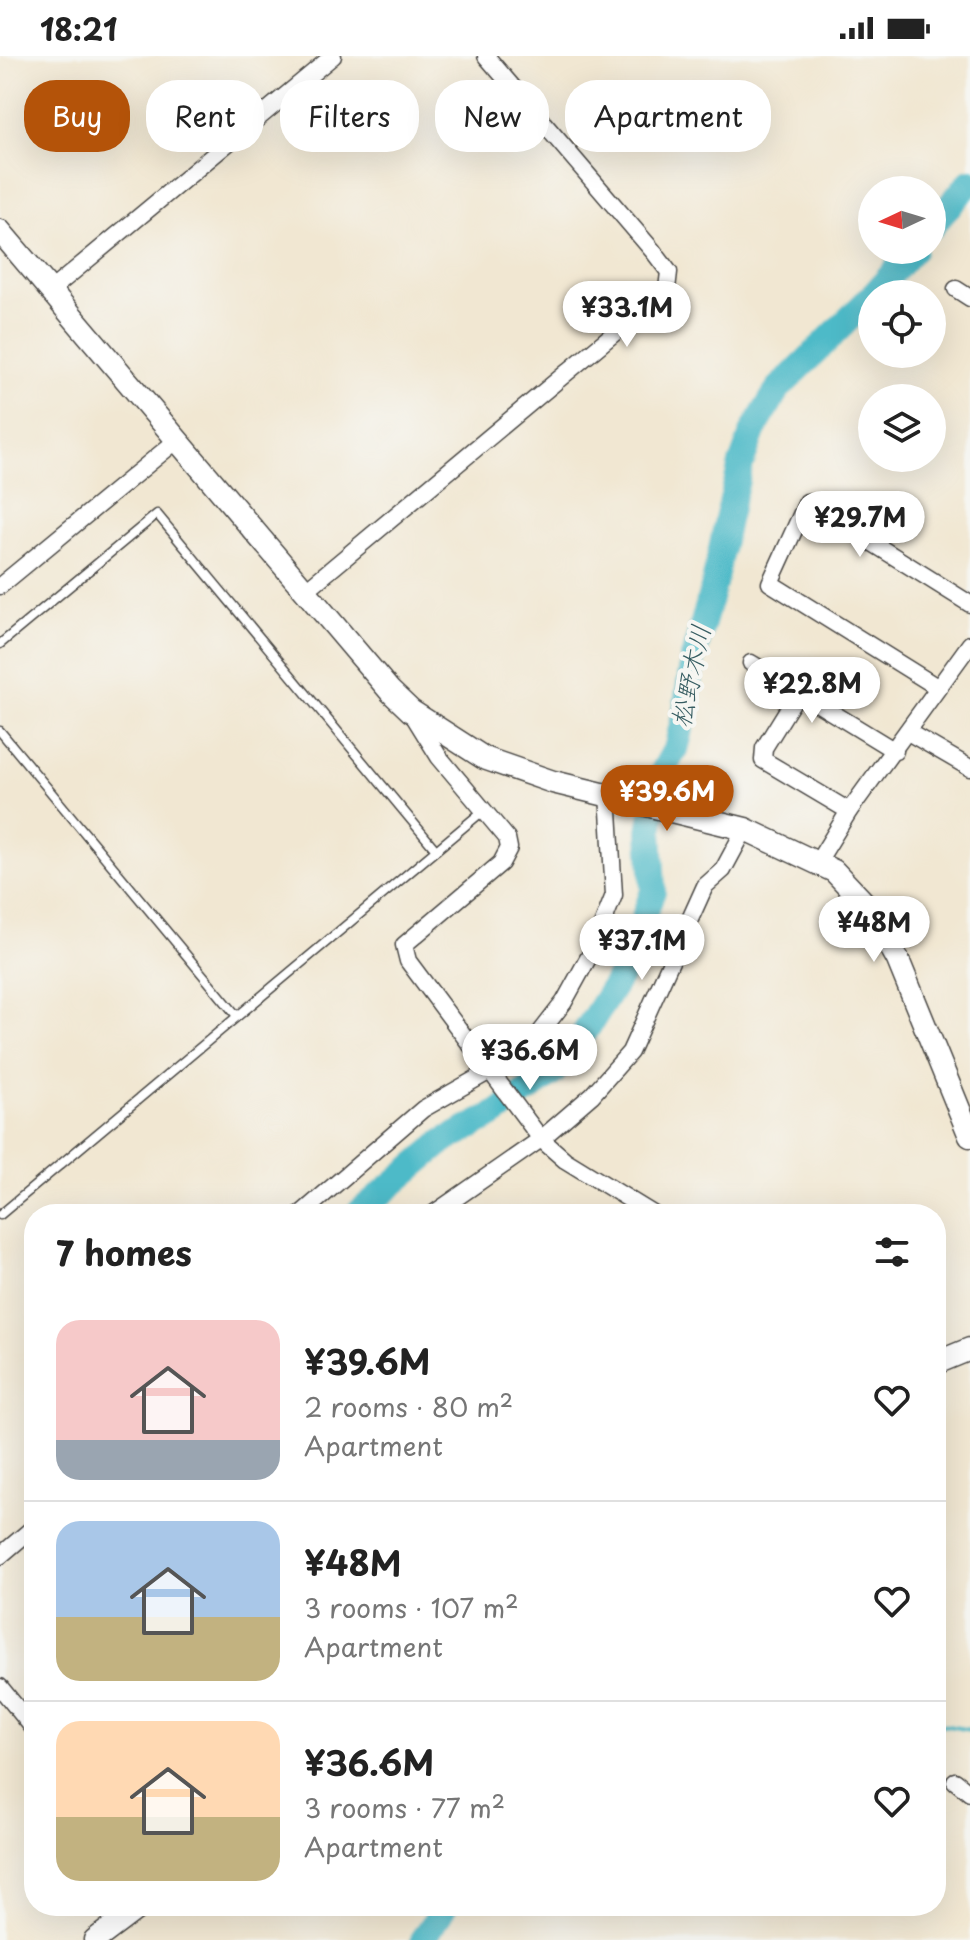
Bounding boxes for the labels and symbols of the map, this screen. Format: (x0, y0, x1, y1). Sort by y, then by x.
north arrow (858, 176, 946, 264)
pin: ¥33.1M (562, 281, 692, 349)
pin: ¥29.7M (795, 491, 925, 559)
water label: 松野木川 (660, 621, 719, 731)
pin: ¥22.8M (747, 657, 877, 725)
pin: ¥39.6M (602, 765, 732, 833)
pin: ¥48M (827, 896, 921, 964)
pin: ¥37.1M (577, 914, 707, 982)
pin: ¥36.6M (465, 1024, 595, 1092)

